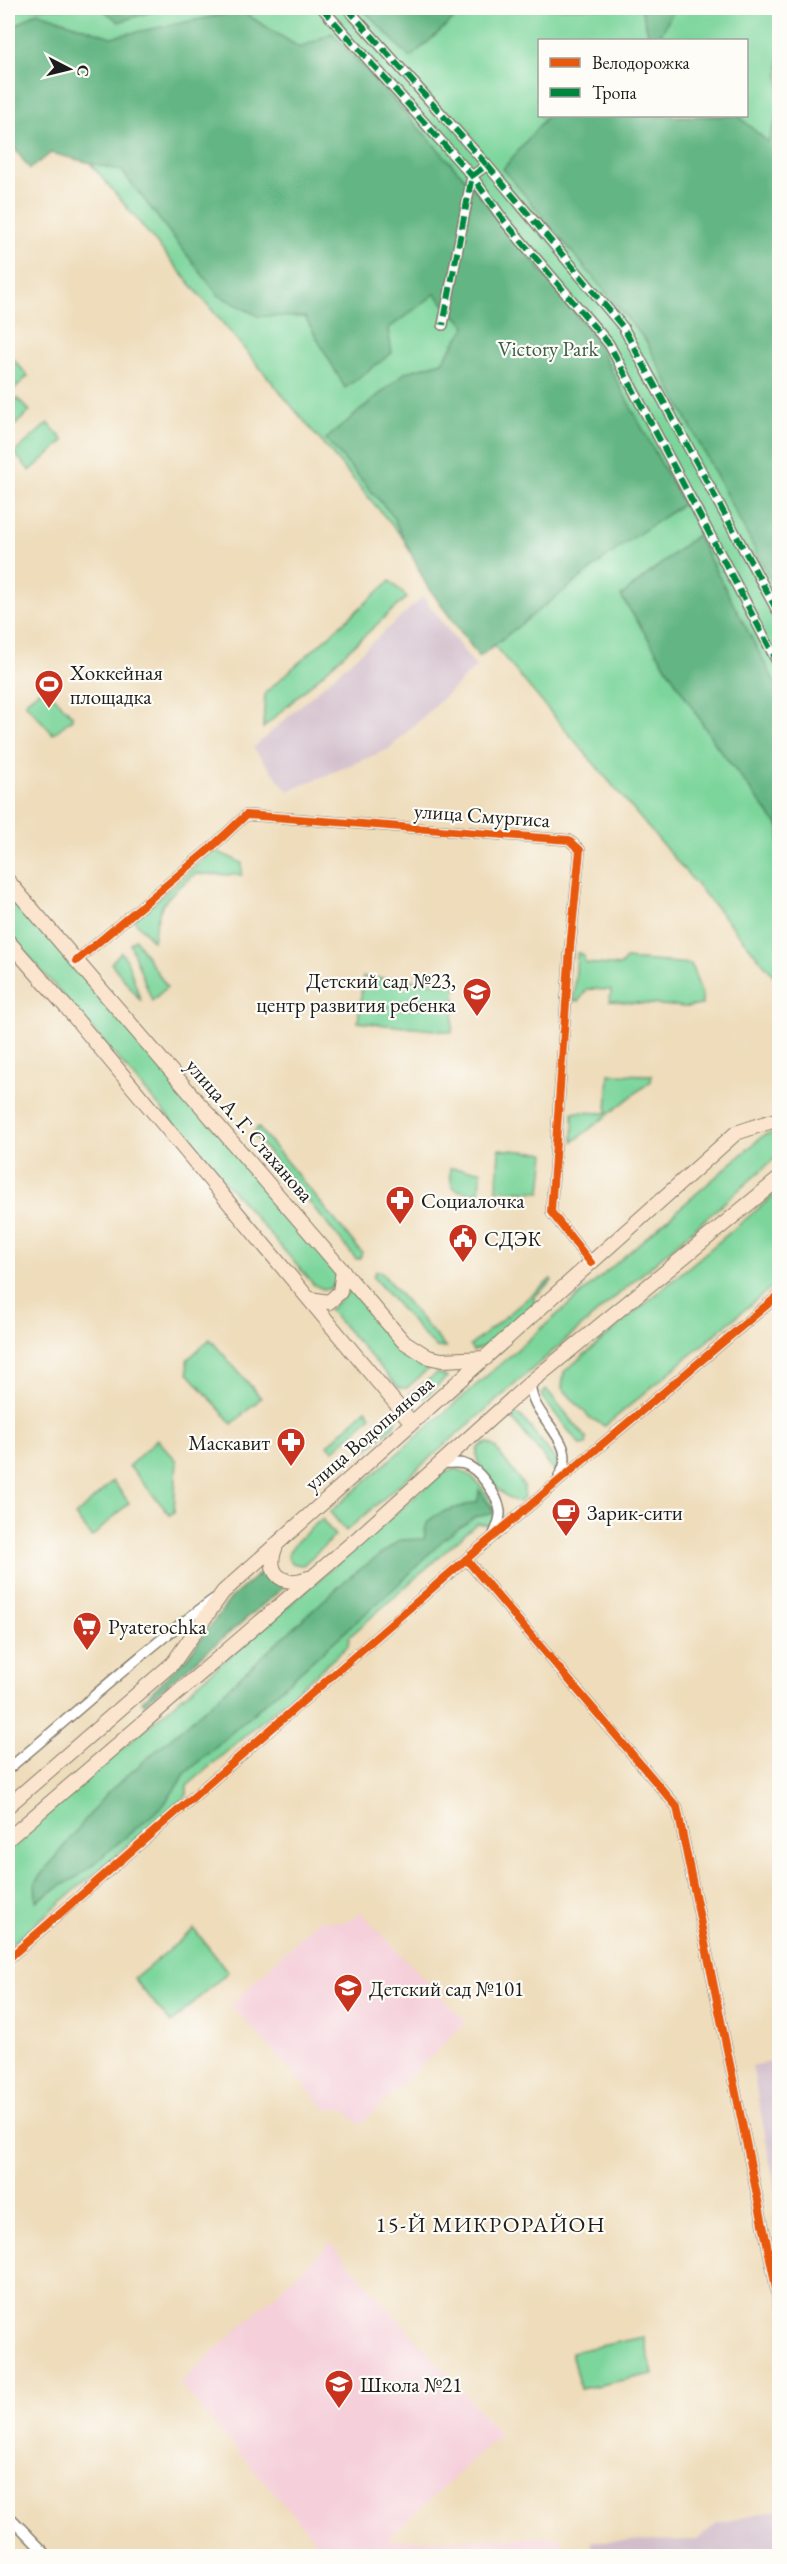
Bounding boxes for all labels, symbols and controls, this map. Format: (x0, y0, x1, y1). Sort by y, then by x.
north arrow (39, 39, 99, 99)
legend (538, 39, 748, 117)
text: Велодорожка (592, 51, 691, 74)
text: С (72, 64, 95, 78)
text: Тропа (592, 81, 638, 104)
park label: Victory Park (498, 335, 599, 362)
place label: Хоккейная площадка (69, 659, 163, 710)
sports icon: Хоккейная площадка (33, 668, 65, 710)
street label: улица Смургиса (413, 797, 552, 833)
place label: Детский сад №23, центр развития ребенка (256, 967, 457, 1018)
school or university icon: Детский сад №23, центр развития ребенка (461, 976, 493, 1018)
street label: улица А. Г. Стаханова (180, 1052, 320, 1208)
pharmacy icon: Социалочка (384, 1184, 416, 1226)
place label: Социалочка (421, 1187, 525, 1214)
public building icon: СДЭК (447, 1222, 479, 1264)
place label: СДЭК (484, 1225, 541, 1252)
street label: улица Водопьянова (299, 1369, 440, 1496)
pharmacy icon: Маскавит (275, 1426, 307, 1468)
place label: Маскавит (188, 1429, 270, 1456)
cafe icon: Зарик-сити (550, 1496, 582, 1538)
place label: Зарик-сити (587, 1499, 683, 1526)
supermarket icon: Pyaterochka (71, 1610, 103, 1652)
place label: Pyaterochka (108, 1613, 207, 1640)
school or university icon: Детский сад №101 (332, 1972, 364, 2014)
place label: Детский сад №101 (369, 1975, 524, 2002)
district label: 15-Й МИКРОРАЙОН (376, 2210, 606, 2239)
school or university icon: Школа №21 (323, 2368, 355, 2410)
place label: Школа №21 (360, 2371, 462, 2398)

